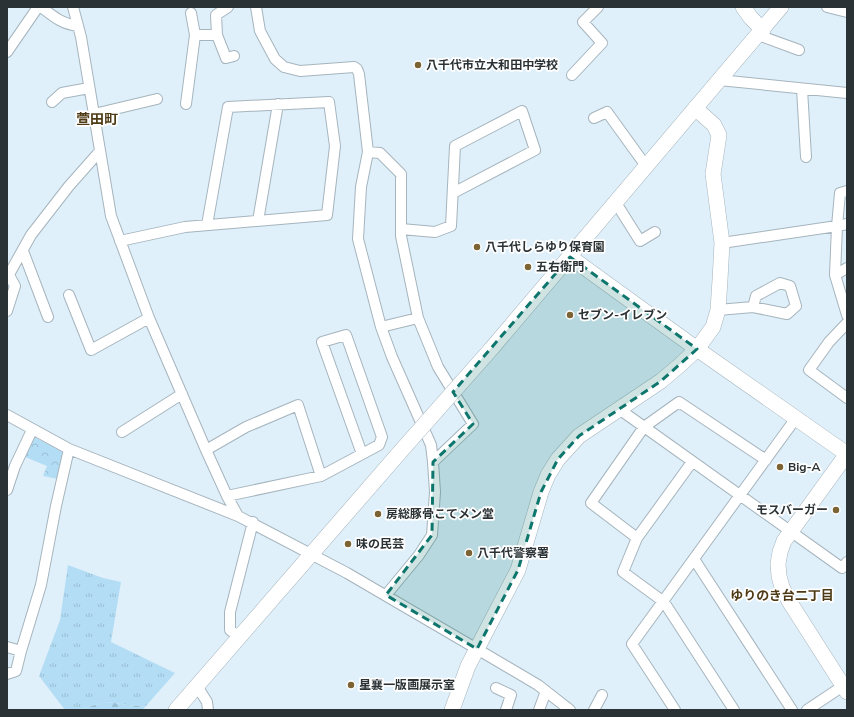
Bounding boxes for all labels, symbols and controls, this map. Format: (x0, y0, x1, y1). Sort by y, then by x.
place label: 八千代市立大和田中学校 (426, 57, 558, 73)
marker: 八千代市立大和田中学校 (413, 60, 423, 70)
district label: 萱田町 (76, 110, 118, 129)
place label: 八千代しらゆり保育園 (485, 239, 605, 255)
marker: 八千代しらゆり保育園 (472, 242, 482, 252)
place label: 五右衛門 (536, 259, 584, 275)
marker: 五右衛門 (523, 262, 533, 272)
place label: セブン-イレブン (578, 307, 667, 323)
marker: セブン-イレブン (565, 310, 575, 320)
place label: Big-A (788, 459, 821, 475)
marker: Big-A (775, 462, 785, 472)
place label: モスバーガー (756, 502, 828, 518)
marker: モスバーガー (831, 505, 841, 515)
place label: 房総豚骨こてメン堂 (386, 506, 494, 522)
marker: 房総豚骨こてメン堂 (373, 509, 383, 519)
place label: 味の民芸 (356, 536, 404, 552)
marker: 味の民芸 (343, 539, 353, 549)
place label: 八千代警察署 (477, 545, 549, 561)
marker: 八千代警察署 (464, 548, 474, 558)
district label: ゆりのき台二丁目 (730, 587, 834, 605)
place label: 星襄一版画展示室 (359, 677, 455, 693)
marker: 星襄一版画展示室 (346, 680, 356, 690)

